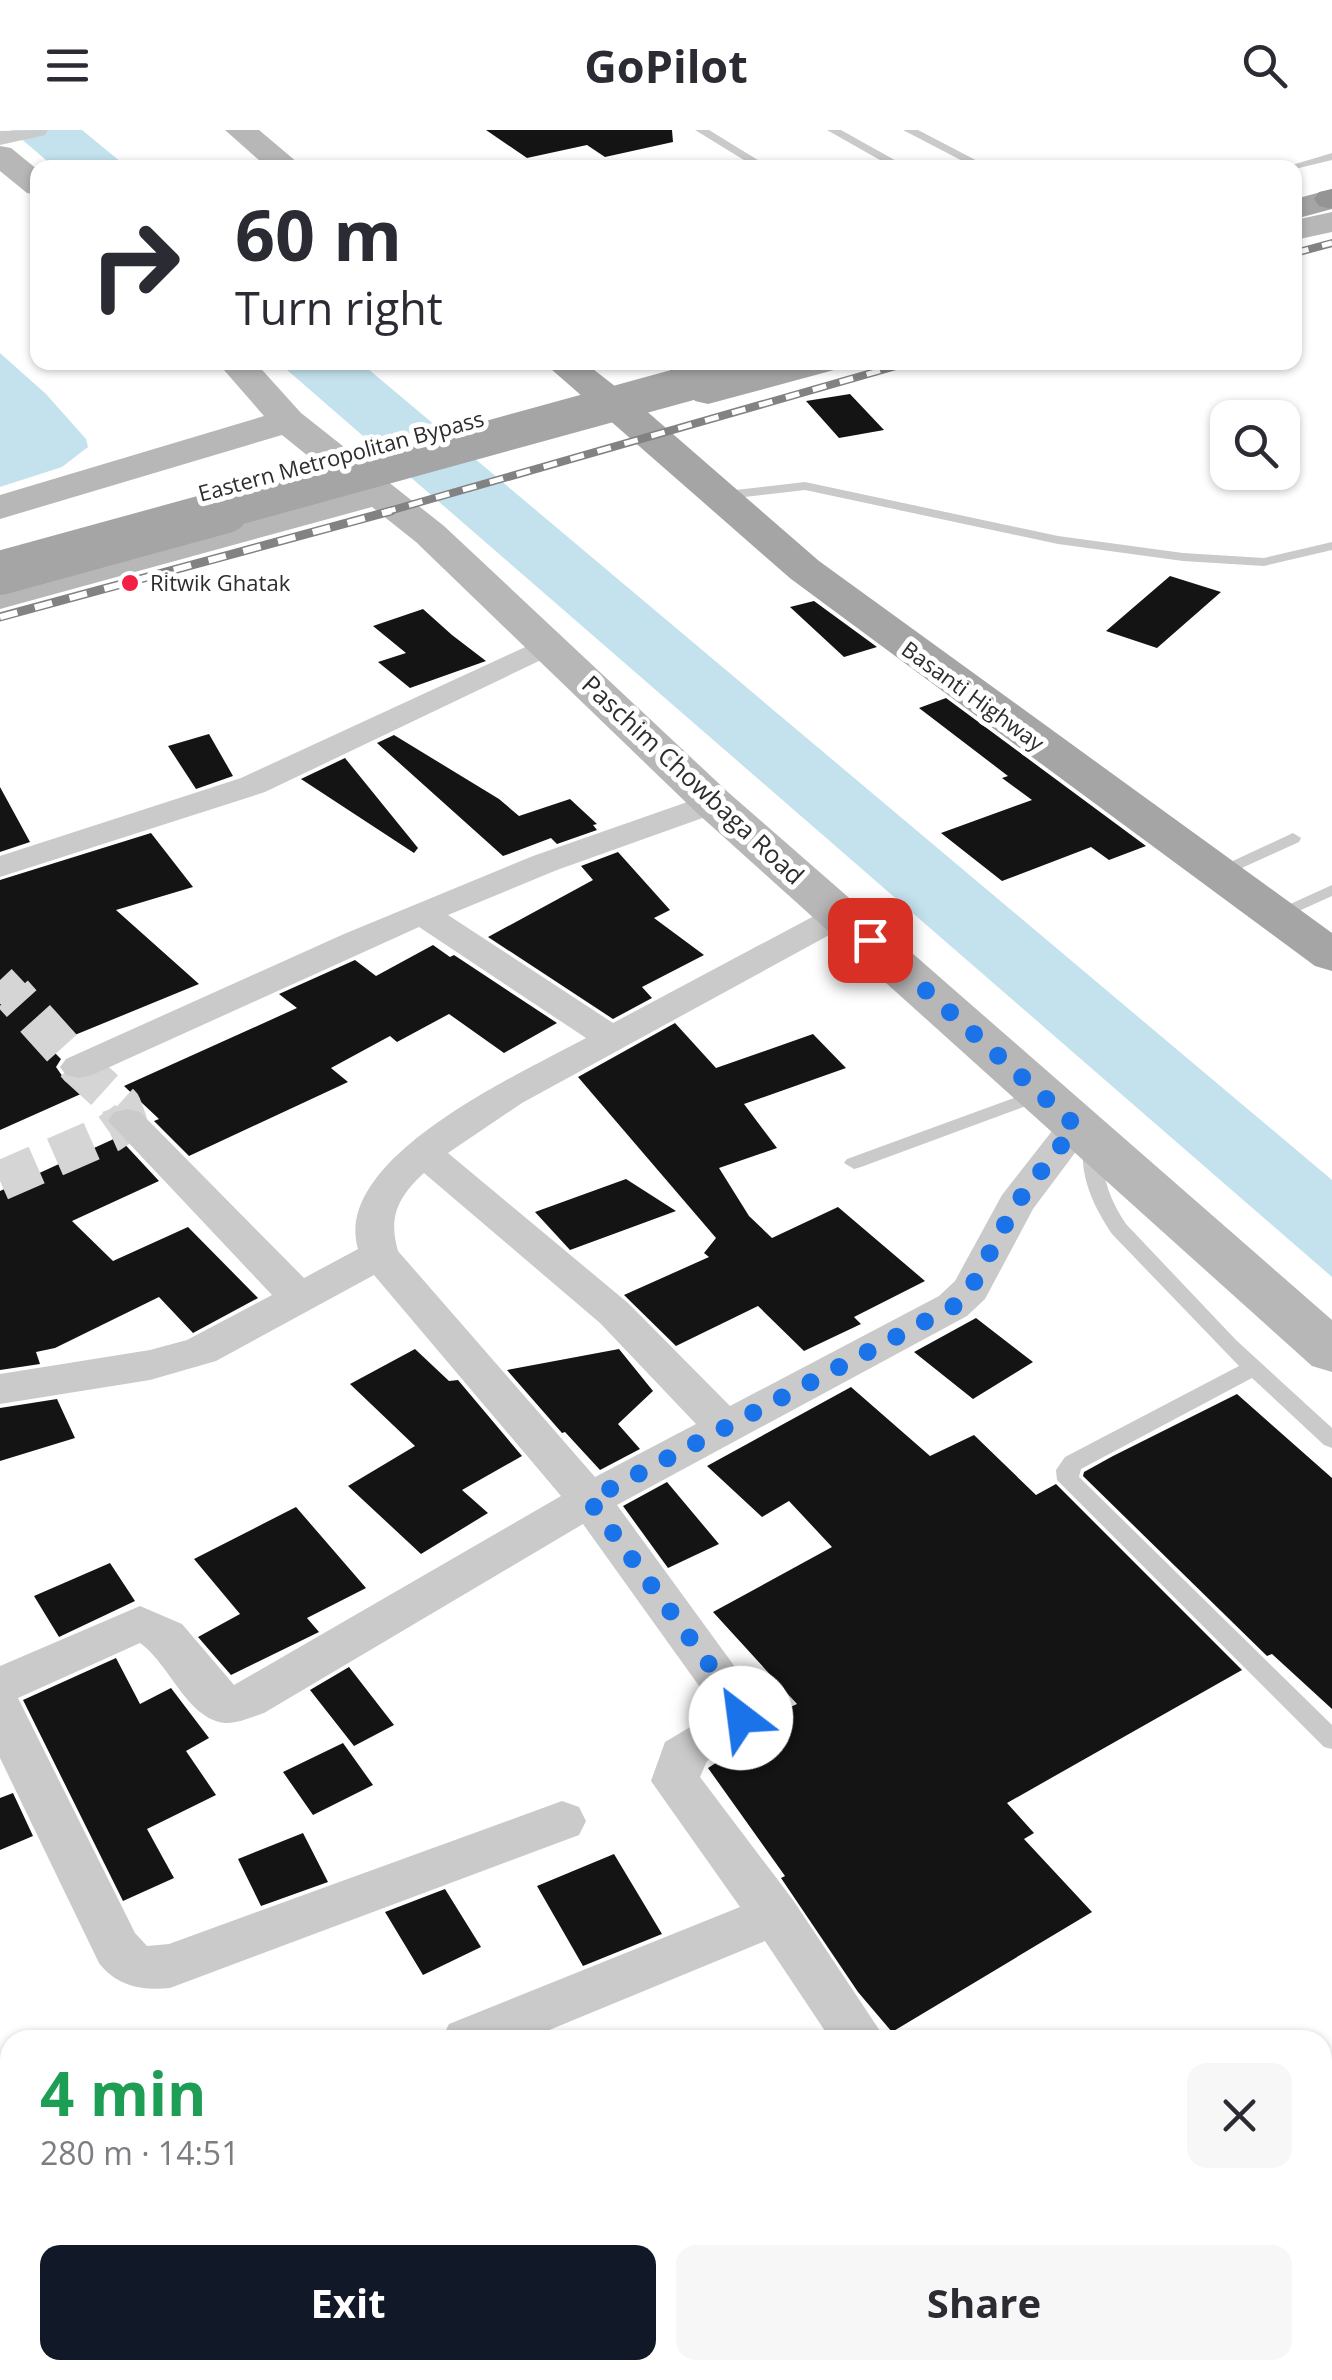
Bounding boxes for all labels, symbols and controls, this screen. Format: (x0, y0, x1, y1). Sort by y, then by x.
text: GoPilot (584, 35, 748, 96)
icon: menu (40, 38, 95, 93)
icon: search (1237, 38, 1292, 93)
text: 60 m (235, 186, 402, 282)
icon: right (70, 200, 200, 330)
text: Turn right (235, 277, 443, 338)
map controls (1210, 400, 1300, 490)
button: search (1210, 400, 1300, 490)
street label: Eastern Metropolitan Bypass (195, 402, 487, 508)
place label: Ritwik Ghatak (150, 567, 291, 597)
marker: Ritwik Ghatak (119, 572, 141, 594)
street label: Basanti Highway (896, 633, 1052, 758)
street label: Paschim Chowbaga Road (575, 667, 812, 891)
pin (828, 898, 913, 983)
icon: arrive (843, 913, 898, 968)
position arrow (689, 1666, 793, 1770)
text: 4 min (40, 2052, 207, 2134)
button: close (1187, 2063, 1292, 2168)
text: 280 m · 14:51 (40, 2131, 239, 2174)
button: Exit (40, 2245, 656, 2360)
button: Share (676, 2245, 1292, 2360)

